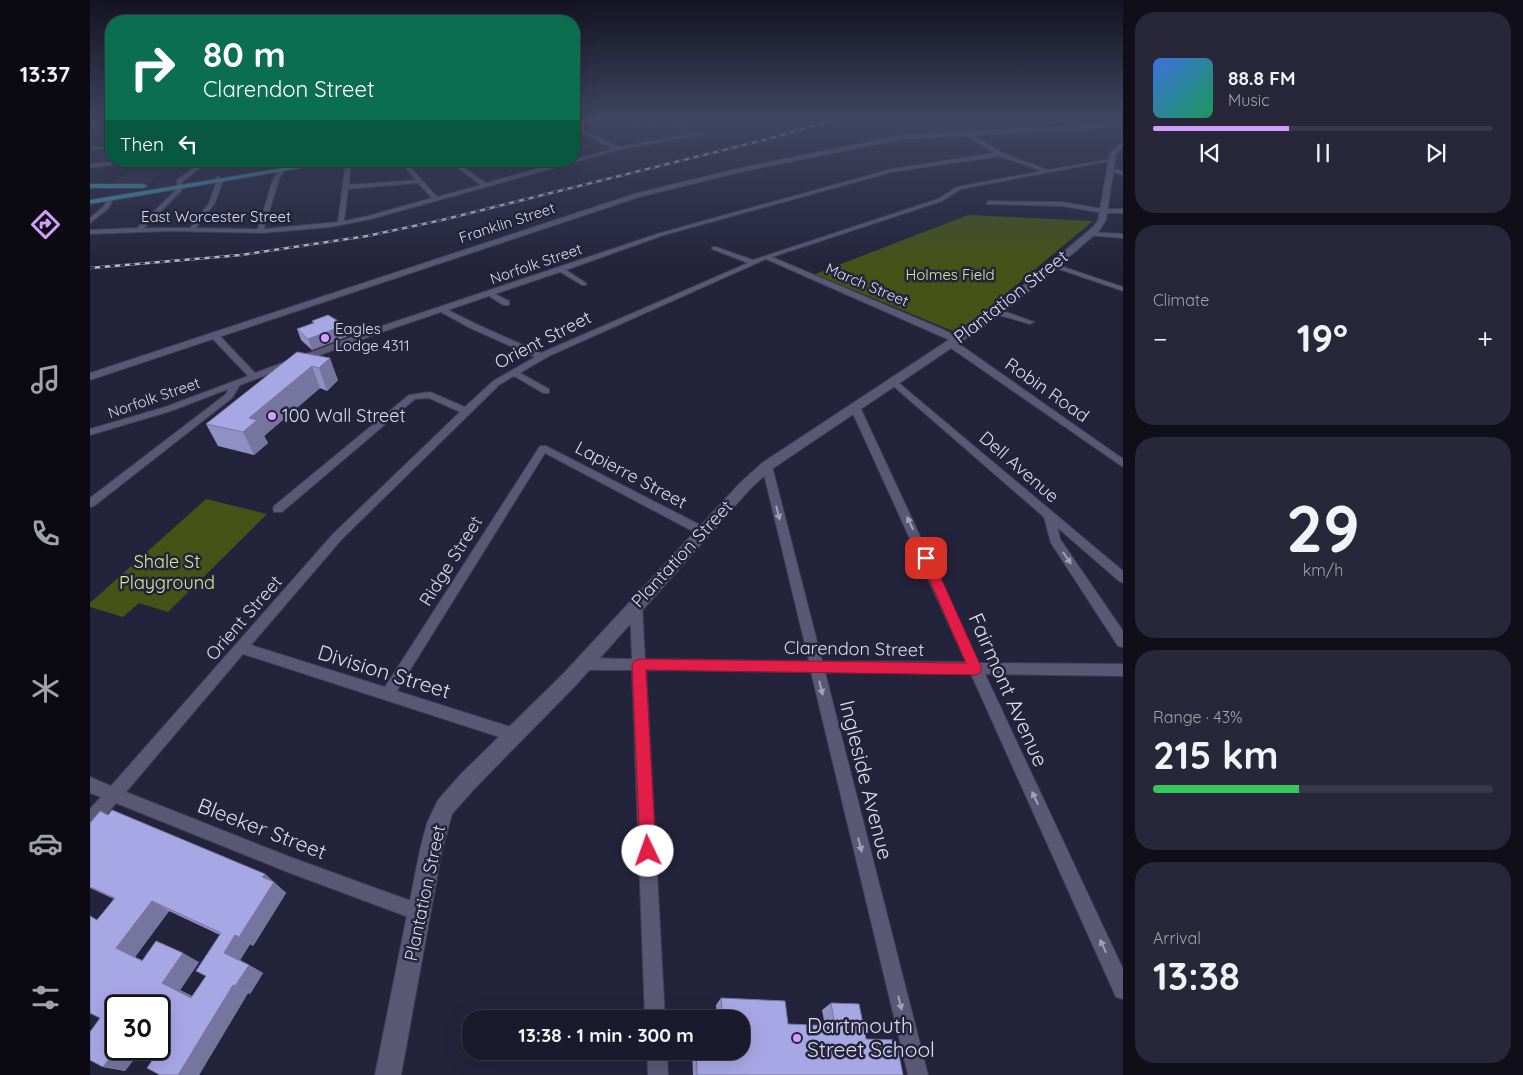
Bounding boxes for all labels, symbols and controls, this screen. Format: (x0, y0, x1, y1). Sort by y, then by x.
text: 80 m (203, 32, 286, 76)
icon: right (120, 35, 185, 100)
text: 13:37 (20, 60, 70, 88)
text: 88.8 FM (1228, 66, 1296, 90)
text: Clarendon Street (203, 75, 374, 103)
text: Music (1228, 90, 1270, 110)
icon: left (174, 130, 202, 158)
text: Then (120, 132, 164, 156)
icon: previous (1196, 139, 1224, 167)
icon: pause (1309, 139, 1337, 167)
icon: next (1422, 139, 1450, 167)
street label: Franklin Street (456, 198, 557, 247)
icon: directions (28, 207, 63, 242)
street label: East Worcester Street (141, 207, 291, 226)
street label: Norfolk Street (487, 239, 584, 288)
street label: Plantation Street (949, 245, 1072, 348)
street label: March Street (823, 259, 912, 311)
park label: Holmes Field (905, 265, 995, 284)
text: Climate (1153, 290, 1209, 310)
street label: Orient Street (491, 305, 595, 374)
text: 19° (1297, 314, 1348, 362)
place label: Eagles Lodge 4311 (335, 319, 410, 355)
text: − (1153, 321, 1168, 356)
text: + (1477, 321, 1493, 356)
marker: Eagles Lodge 4311 (319, 332, 331, 344)
street label: Robin Road (1001, 352, 1094, 427)
icon: music (28, 362, 63, 397)
street label: Norfolk Street (105, 373, 202, 422)
place label: 100 Wall Street (282, 404, 406, 427)
marker: 100 Wall Street (266, 410, 278, 422)
street label: Dell Avenue (975, 426, 1064, 507)
street label: Lapierre Street (571, 435, 691, 514)
text: 29 (1286, 487, 1360, 568)
street label: Plantation Street (626, 495, 737, 612)
one-way arrow (774, 506, 782, 521)
street label: Ridge Street (414, 511, 487, 610)
icon: phone (28, 516, 63, 551)
one-way arrow (905, 516, 913, 530)
pin (905, 537, 947, 579)
icon: arrive (912, 544, 940, 572)
park label: Shale St Playground (119, 550, 215, 594)
one-way arrow (1062, 552, 1072, 565)
text: km/h (1303, 560, 1343, 580)
street label: Orient Street (200, 570, 287, 665)
street label: Fairmont Avenue (963, 609, 1054, 770)
street label: Clarendon Street (784, 636, 924, 661)
street label: Division Street (315, 639, 454, 704)
icon: climate (28, 671, 63, 706)
one-way arrow (817, 680, 825, 695)
street label: Ingleside Avenue (835, 697, 899, 862)
text: Range · 43% (1153, 707, 1243, 727)
text: 215 km (1153, 731, 1279, 779)
one-way arrow (1031, 791, 1039, 805)
street label: Bleeker Street (194, 792, 330, 865)
street label: Plantation Street (399, 823, 450, 963)
position arrow (621, 824, 673, 876)
icon: car (28, 826, 63, 861)
one-way arrow (856, 838, 864, 853)
text: Arrival (1153, 928, 1201, 948)
one-way arrow (1098, 939, 1106, 953)
text: 13:38 (1153, 952, 1240, 1000)
icon: filters (28, 980, 63, 1015)
speed limit sign: 30 (105, 995, 170, 1060)
one-way arrow (896, 995, 904, 1010)
place label: Dartmouth Street School (807, 1012, 935, 1062)
text: 13:38 · 1 min · 300 m (518, 1023, 694, 1047)
marker: Dartmouth Street School (791, 1032, 803, 1044)

